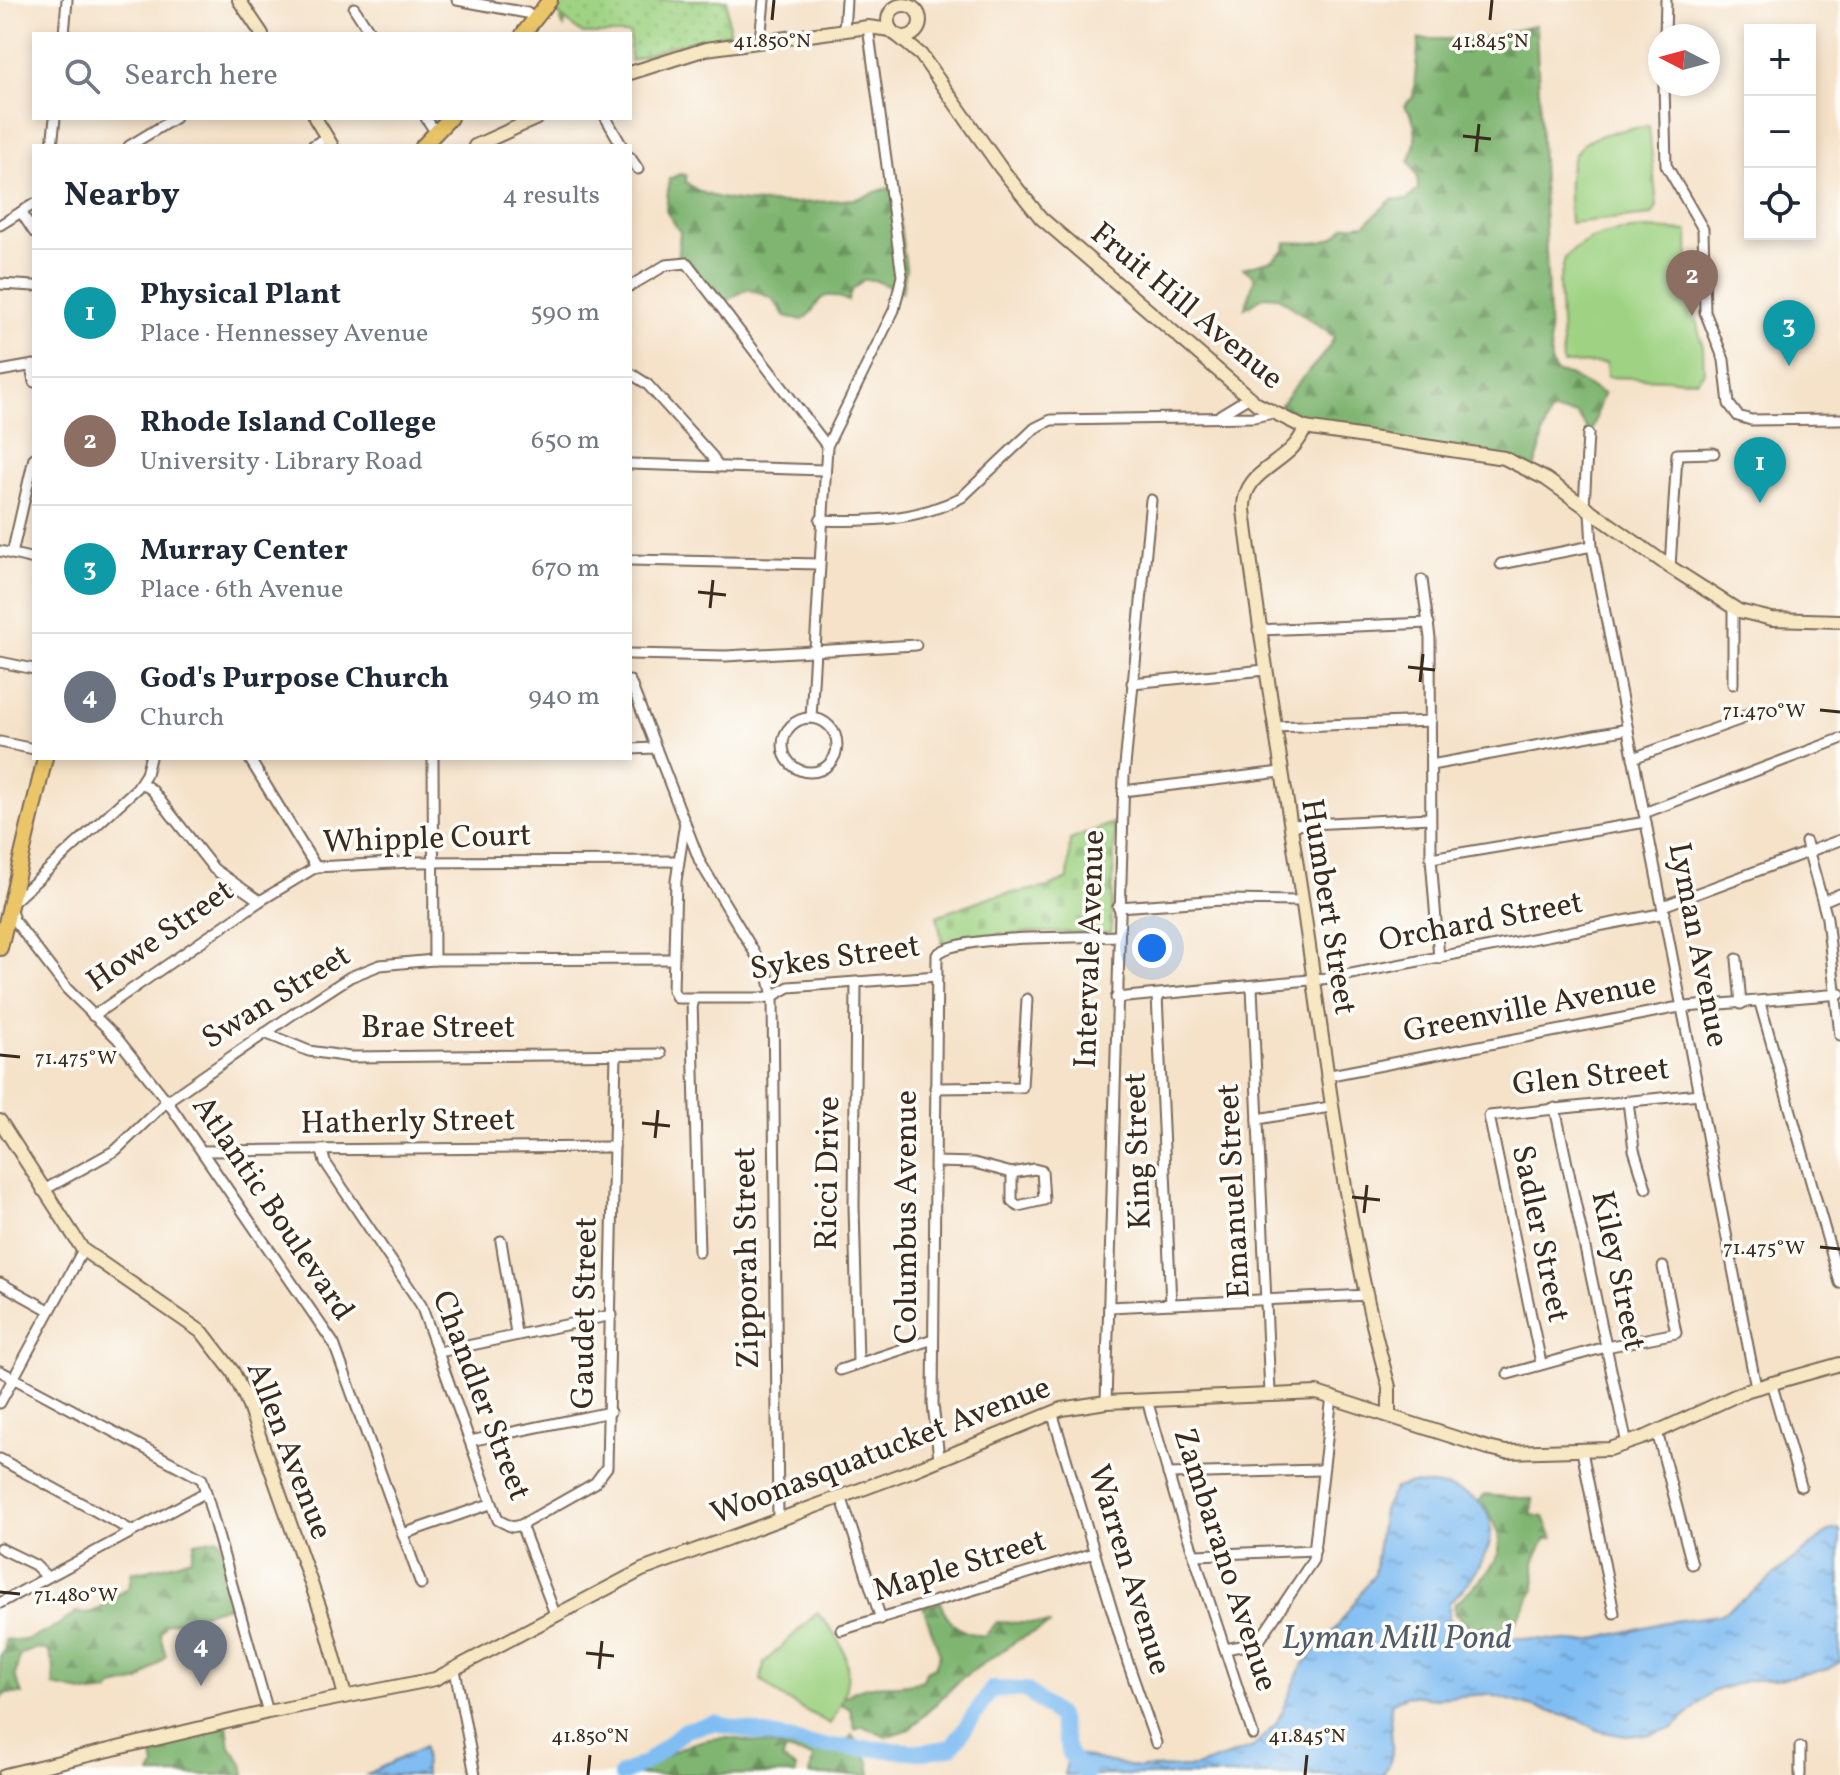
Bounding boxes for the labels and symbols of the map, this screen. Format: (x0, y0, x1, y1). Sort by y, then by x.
north arrow (1648, 24, 1720, 96)
text: 41.850°N (733, 28, 811, 56)
text: 41.845°N (1451, 28, 1529, 56)
street label: Fruit Hill Avenue (1080, 213, 1292, 401)
pin: 2 (1666, 250, 1718, 316)
pin: 3 (1763, 300, 1815, 366)
pin: 1 (1734, 437, 1786, 503)
text: 71.470°W (1722, 698, 1806, 726)
street label: Humbert Street (1288, 796, 1366, 1018)
street label: Whipple Court (322, 814, 532, 866)
street label: Intervale Avenue (1065, 829, 1117, 1069)
street label: Lyman Avenue (1656, 839, 1738, 1051)
street label: Howe Street (78, 870, 244, 1004)
street label: Orchard Street (1375, 882, 1587, 964)
street label: Sykes Street (747, 925, 923, 993)
your location (1132, 928, 1172, 968)
street label: Swan Street (194, 935, 360, 1061)
street label: Greenville Avenue (1400, 963, 1660, 1055)
street label: Brae Street (361, 1007, 515, 1051)
text: 71.475°W (35, 1045, 117, 1073)
street label: Glen Street (1510, 1048, 1672, 1108)
street label: King Street (1114, 1072, 1164, 1230)
street label: Emanuel Street (1207, 1082, 1263, 1300)
street label: Atlantic Boulevard (180, 1088, 364, 1330)
street label: Columbus Avenue (886, 1090, 930, 1344)
street label: Ricci Drive (806, 1095, 852, 1251)
street label: Hatherly Street (300, 1099, 516, 1147)
street label: Sadler Street (1499, 1141, 1579, 1327)
street label: Zipporah Street (724, 1147, 772, 1369)
street label: Kiley Street (1579, 1187, 1655, 1355)
street label: Gaudet Street (562, 1217, 610, 1409)
text: 71.475°W (1723, 1235, 1805, 1263)
street label: Chandler Street (420, 1285, 540, 1507)
street label: Allen Avenue (234, 1356, 342, 1546)
street label: Woonasquatucket Avenue (705, 1367, 1057, 1537)
street label: Zambarano Avenue (1161, 1423, 1287, 1697)
street label: Warren Avenue (1075, 1459, 1181, 1681)
street label: Maple Street (868, 1520, 1052, 1614)
text: 71.480°W (34, 1582, 118, 1610)
water label: Lyman Mill Pond (1282, 1616, 1512, 1663)
pin: 4 (175, 1620, 227, 1686)
text: 41.850°N (551, 1723, 629, 1751)
text: 41.845°N (1268, 1723, 1346, 1751)

